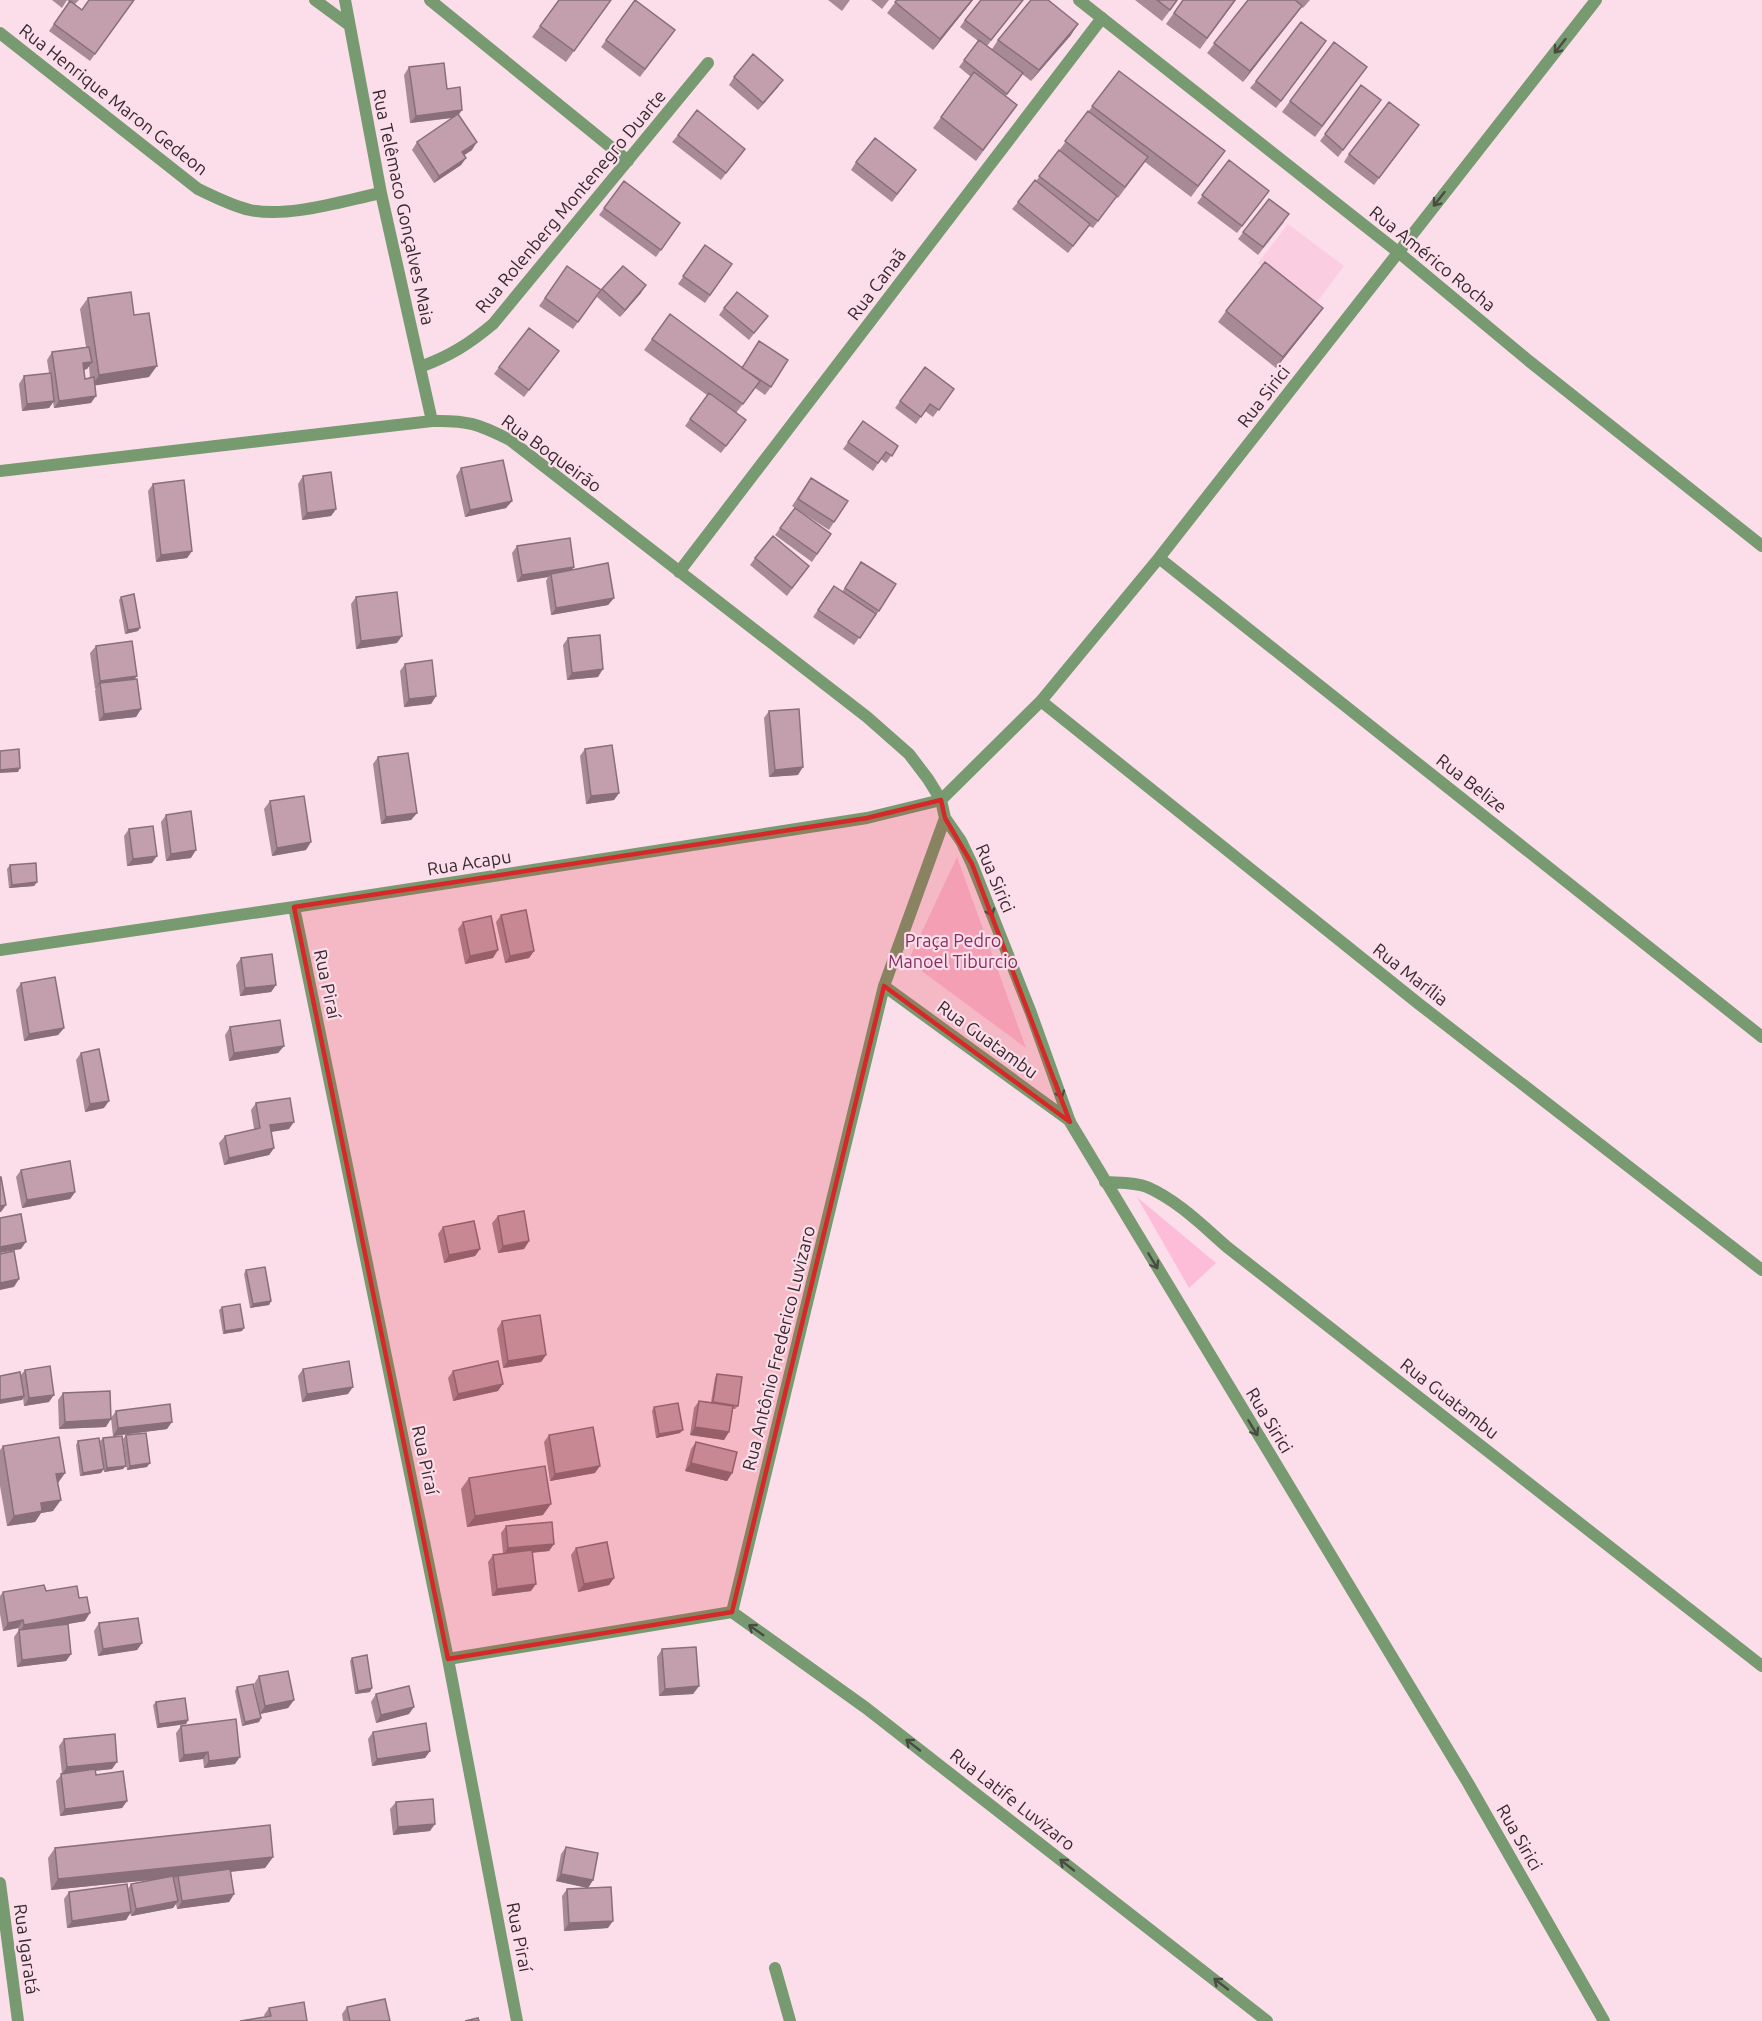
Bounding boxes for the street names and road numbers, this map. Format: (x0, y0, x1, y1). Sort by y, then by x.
street label: Rua Henrique Maron Gedeon (16, 19, 212, 179)
street label: Rua Rolenberg Montenegro Duarte (471, 86, 669, 316)
street label: Rua Telêmaco Gonçalves Maia (369, 87, 439, 327)
street label: Rua Américo Rocha (1366, 201, 1500, 315)
street label: Rua Canaã (843, 244, 909, 324)
street label: Rua Sirici (1233, 361, 1293, 431)
street label: Rua Boqueirão (498, 410, 606, 496)
street label: Rua Belize (1433, 749, 1511, 817)
street label: Rua Sirici (973, 841, 1019, 915)
street label: Rua Acapu (425, 845, 513, 879)
street label: Rua Marília (1370, 939, 1452, 1009)
street label: Rua Piraí (311, 947, 345, 1021)
street label: Rua Guatambu (934, 996, 1042, 1082)
street label: Rua Antônio Frederico Luvizaro (738, 1223, 818, 1473)
street label: Rua Guatambu (1397, 1353, 1503, 1443)
street label: Rua Sirici (1243, 1384, 1297, 1456)
street label: Rua Piraí (409, 1423, 443, 1497)
street label: Rua Latife Luvizaro (947, 1744, 1079, 1854)
street label: Rua Sirici (1493, 1801, 1547, 1873)
street label: Rua Piraí (503, 1901, 537, 1974)
street label: Rua Igaratá (11, 1902, 43, 1996)

